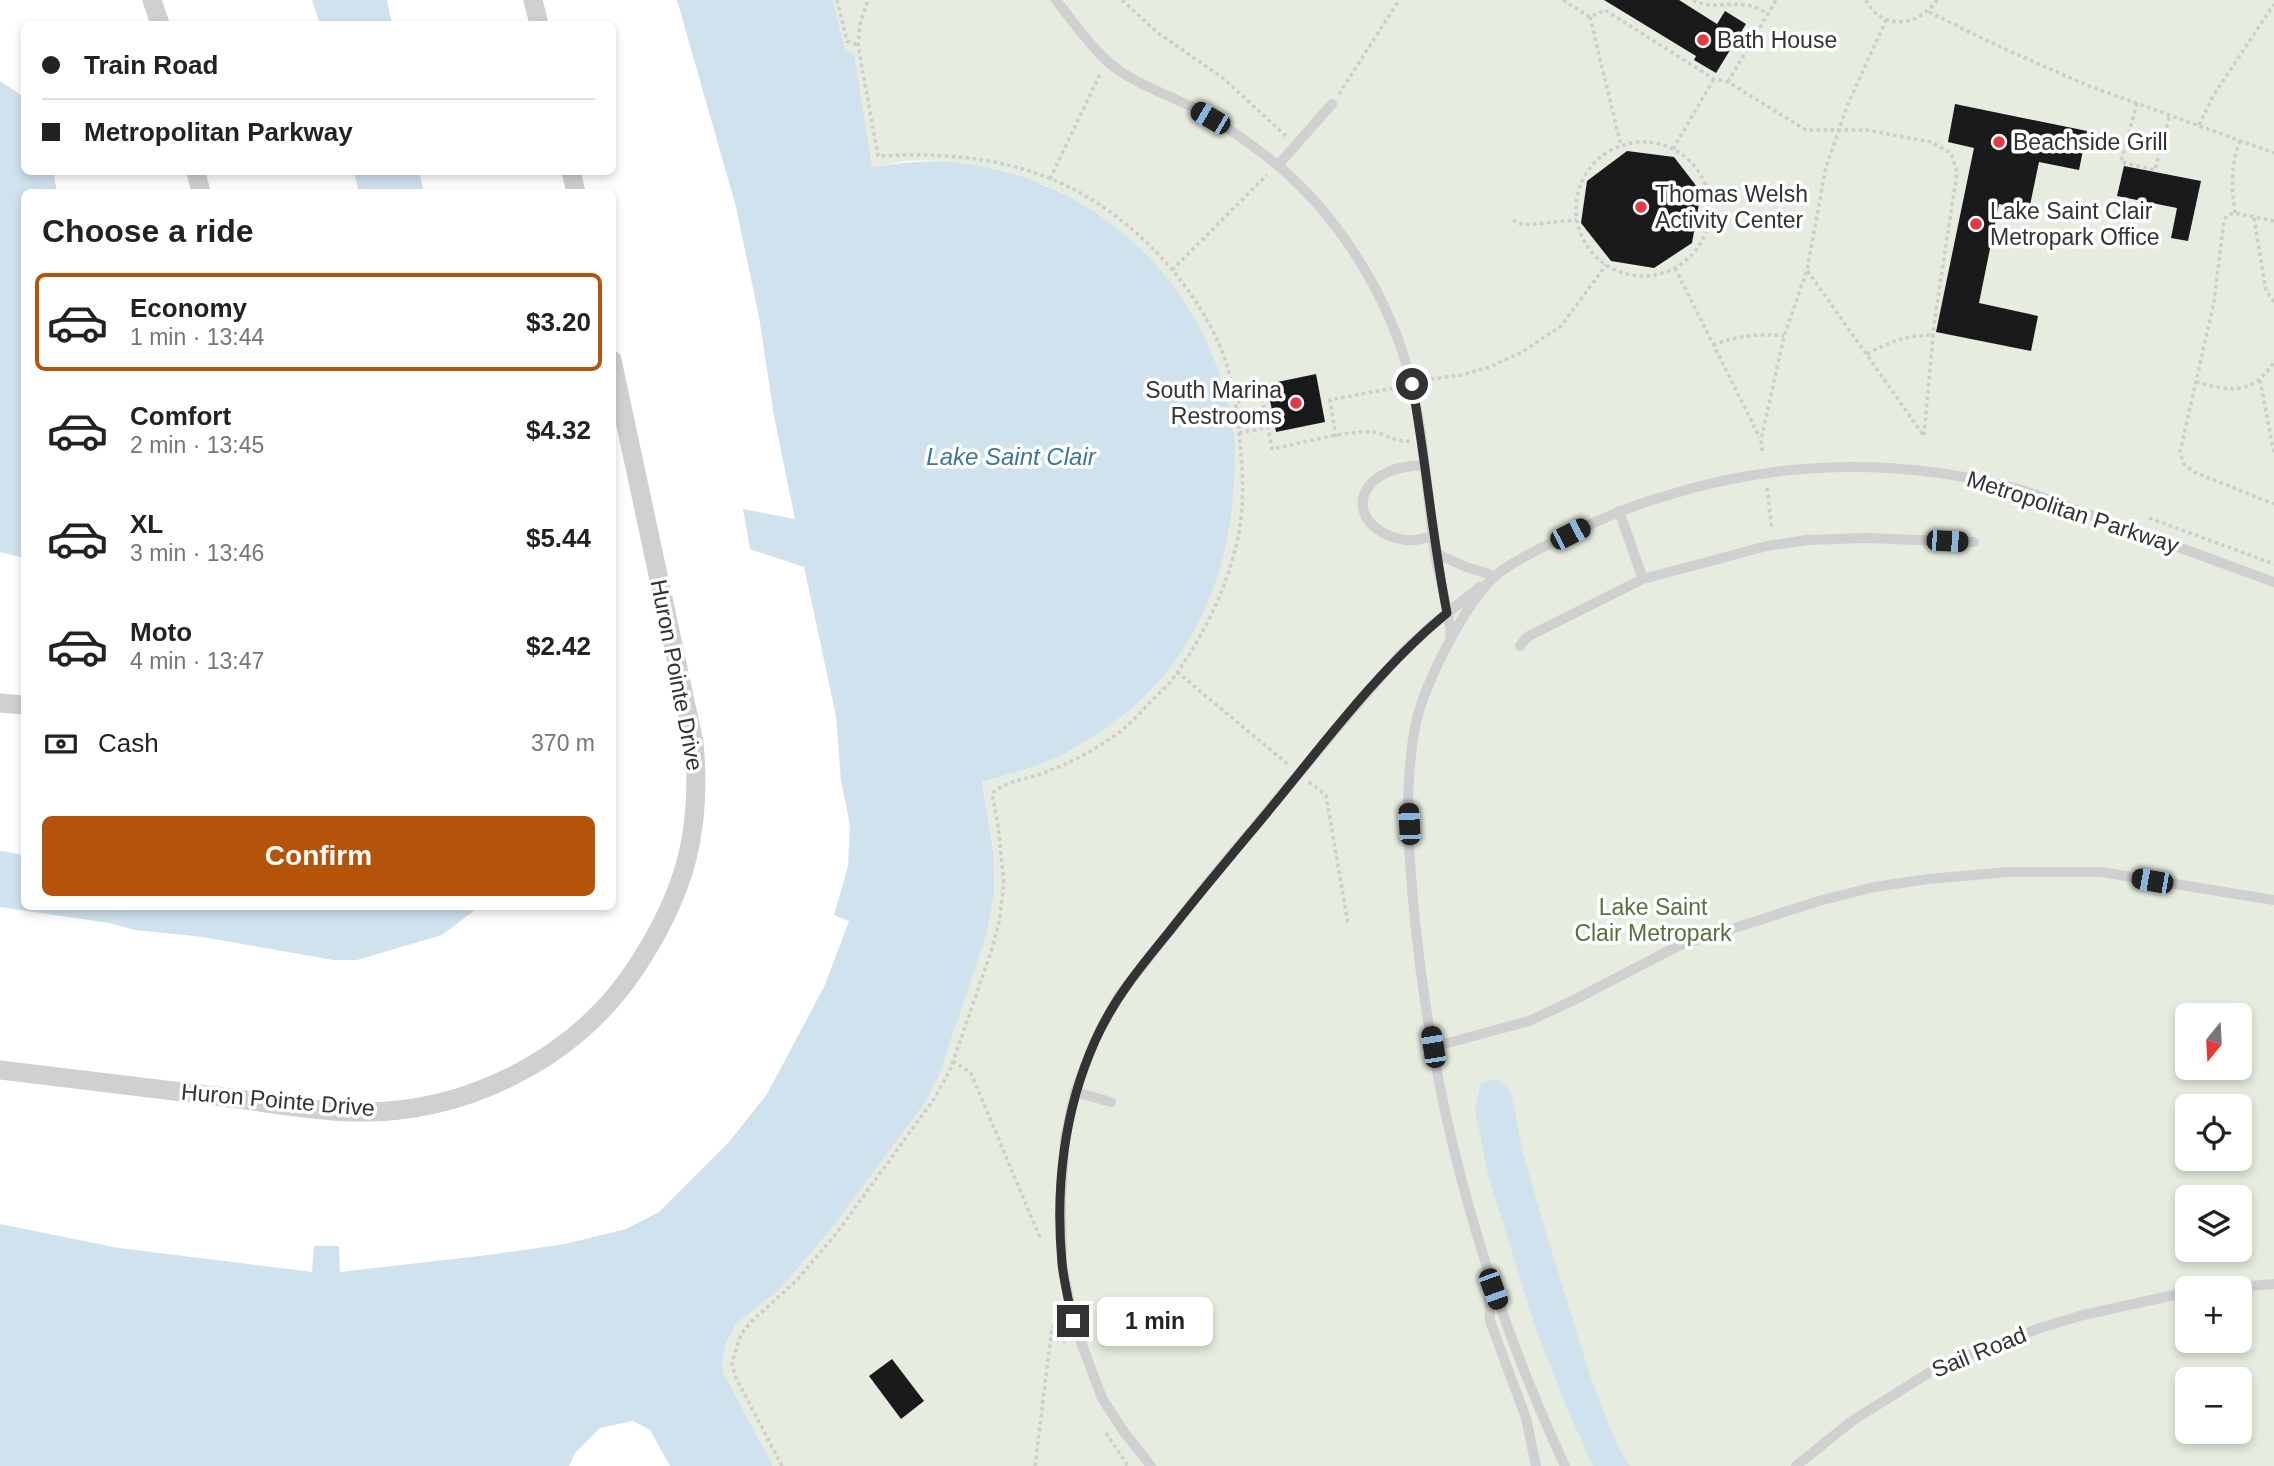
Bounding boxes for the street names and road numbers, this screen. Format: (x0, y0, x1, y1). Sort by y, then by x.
street label: Metropolitan Parkway (1964, 465, 2183, 559)
street label: Huron Pointe Drive (646, 577, 708, 773)
street label: Huron Pointe Drive (180, 1079, 376, 1121)
street label: Sail Road (1928, 1321, 2030, 1383)

